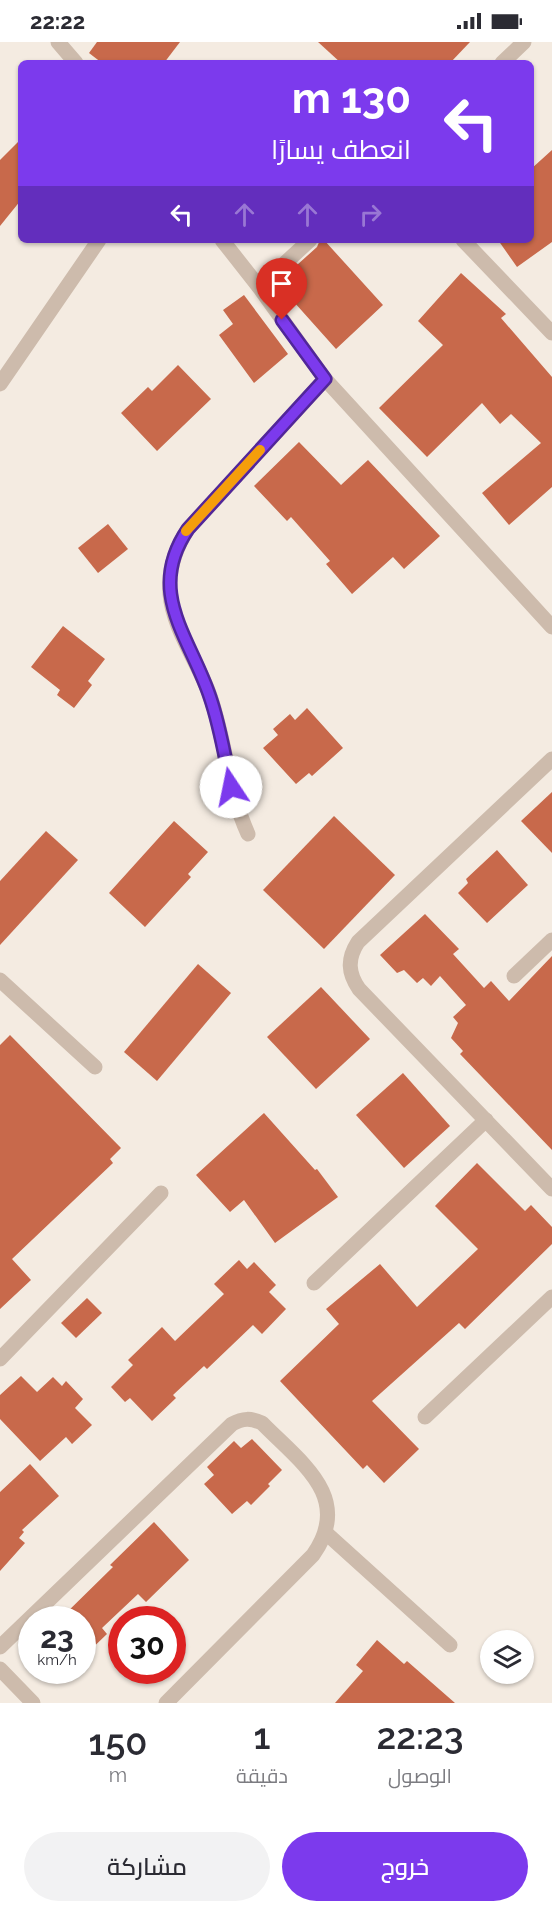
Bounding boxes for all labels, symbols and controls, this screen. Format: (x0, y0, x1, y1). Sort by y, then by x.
text: 22:22 (30, 8, 85, 34)
text: 130 m (292, 74, 411, 123)
icon: left (432, 84, 510, 162)
text: انعطف يسارًا (271, 134, 411, 165)
icon: left (165, 198, 198, 231)
icon: ahead (228, 198, 261, 231)
icon: ahead (291, 198, 324, 231)
icon: right (354, 198, 387, 231)
pin (256, 258, 307, 320)
icon: arrive (265, 267, 298, 300)
position arrow (199, 755, 263, 819)
speed limit sign: 30 (108, 1606, 186, 1684)
text: 23 (40, 1620, 74, 1655)
map controls (480, 1630, 534, 1684)
button: layers (480, 1630, 534, 1684)
text: km/h (37, 1651, 77, 1669)
text: 1 (253, 1715, 270, 1757)
text: 22:23 (376, 1715, 464, 1757)
text: 150 (89, 1721, 147, 1763)
text: m (109, 1763, 127, 1787)
text: دقيقة (236, 1764, 288, 1788)
text: الوصول (388, 1764, 452, 1788)
button: مشاركة (24, 1832, 270, 1901)
button: خروج (282, 1832, 528, 1901)

